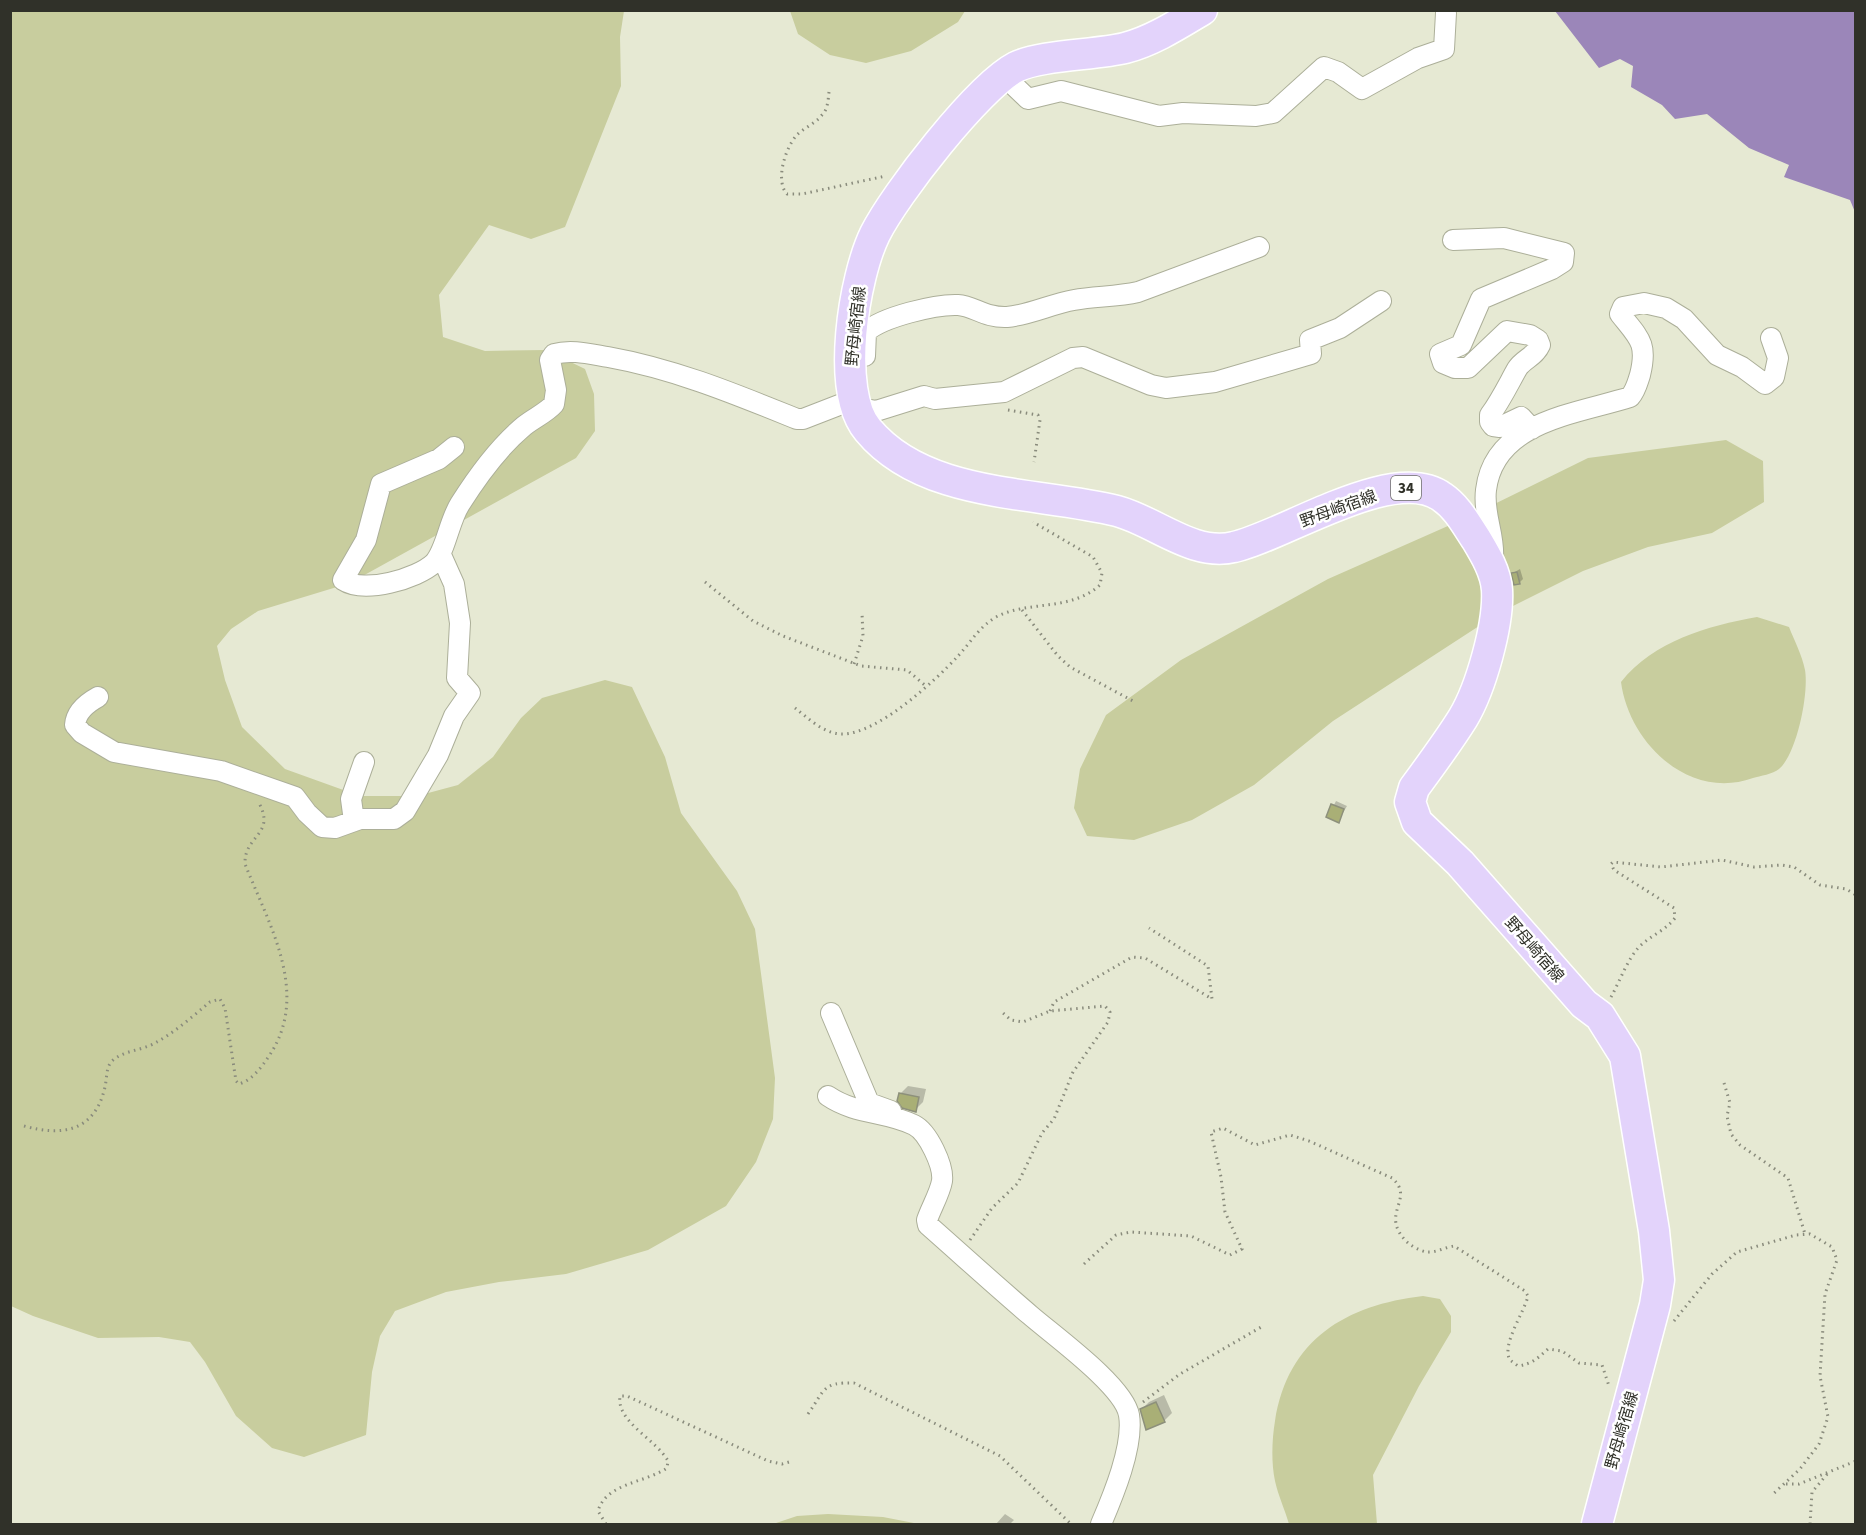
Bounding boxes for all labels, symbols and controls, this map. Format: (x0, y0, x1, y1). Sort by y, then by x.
street label: 野母崎宿線 (841, 285, 871, 367)
road number: 34 (1391, 476, 1421, 500)
street label: 野母崎宿線 (1297, 485, 1380, 533)
street label: 野母崎宿線 (1500, 912, 1569, 987)
street label: 野母崎宿線 (1600, 1389, 1644, 1472)

